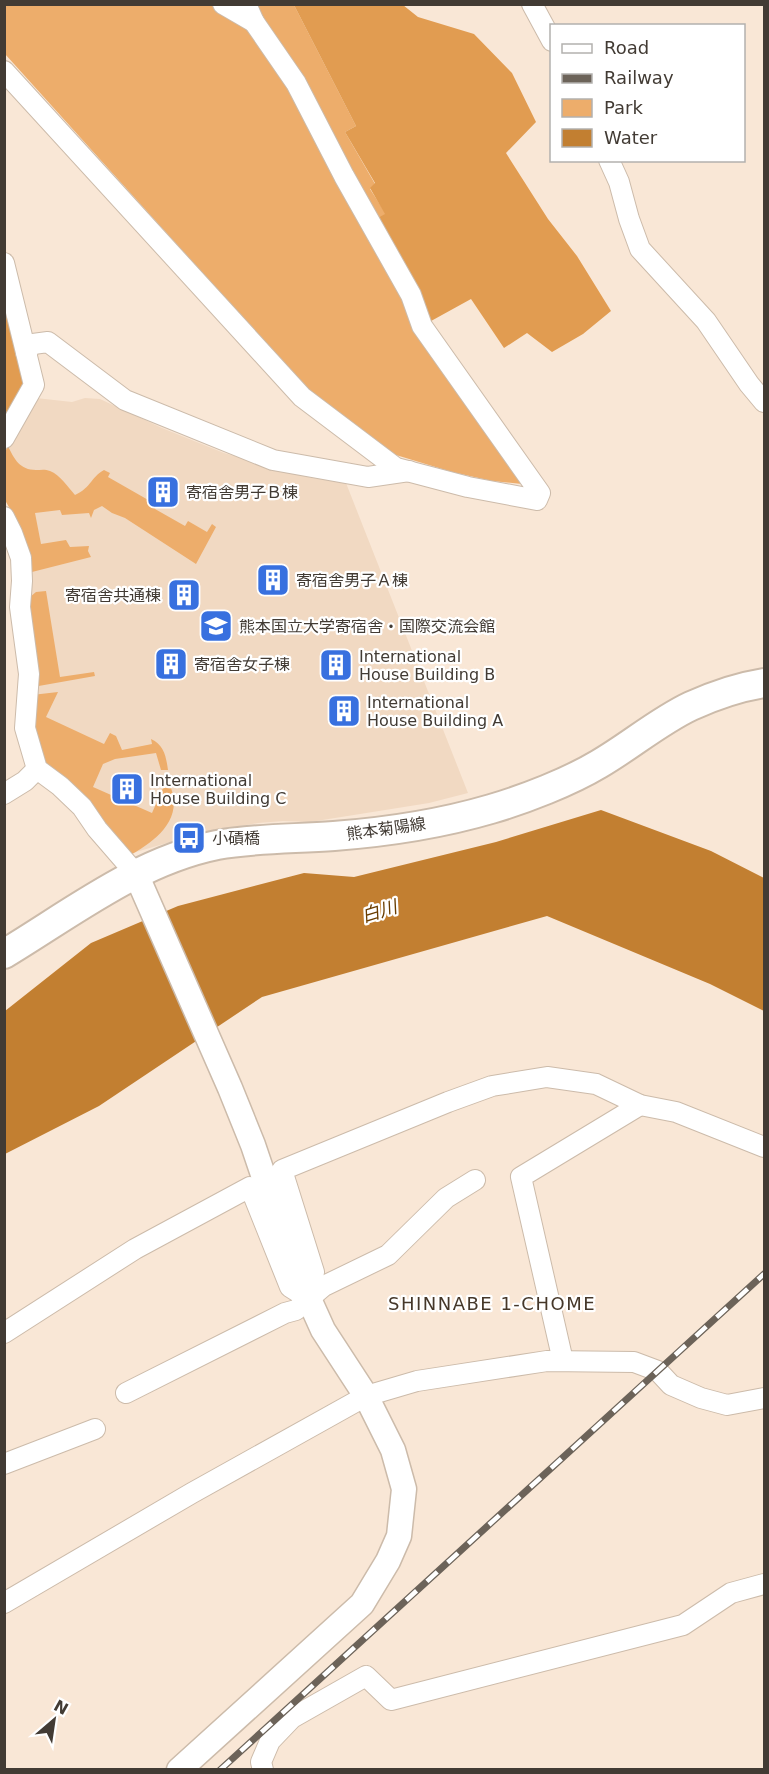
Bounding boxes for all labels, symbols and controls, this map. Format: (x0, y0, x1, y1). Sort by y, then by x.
legend (550, 24, 745, 162)
text: Road (604, 37, 649, 58)
text: Railway (604, 67, 674, 88)
text: Park (604, 97, 643, 118)
text: Water (604, 127, 658, 148)
building icon: 寄宿舎男子Ｂ棟 (145, 474, 181, 510)
place label: 寄宿舎男子Ｂ棟 (186, 483, 298, 502)
building icon: 寄宿舎男子Ａ棟 (255, 562, 291, 598)
place label: 寄宿舎男子Ａ棟 (296, 571, 408, 590)
building icon: 寄宿舎共通棟 (166, 577, 202, 613)
place label: 寄宿舎共通棟 (65, 586, 161, 605)
school or university icon: 熊本国立大学寄宿舎・国際交流会館 (198, 608, 234, 644)
place label: 熊本国立大学寄宿舎・国際交流会館 (239, 617, 495, 636)
building icon: 寄宿舎女子棟 (153, 646, 189, 682)
building icon: International House Building B (318, 647, 354, 683)
place label: International House Building B (359, 647, 495, 684)
place label: 寄宿舎女子棟 (194, 655, 290, 674)
building icon: International House Building A (326, 693, 362, 729)
place label: International House Building A (367, 693, 503, 730)
building icon: International House Building C (109, 771, 145, 807)
place label: International House Building C (150, 771, 286, 808)
street label: 熊本菊陽線 (345, 814, 427, 844)
bus stop icon: 小磧橋 (171, 820, 207, 856)
place label: 小磧橋 (212, 829, 260, 848)
water label: 白川 (359, 895, 401, 926)
district label: SHINNABE 1-CHOME (388, 1293, 596, 1314)
north arrow (24, 1690, 84, 1750)
text: N (51, 1696, 71, 1719)

